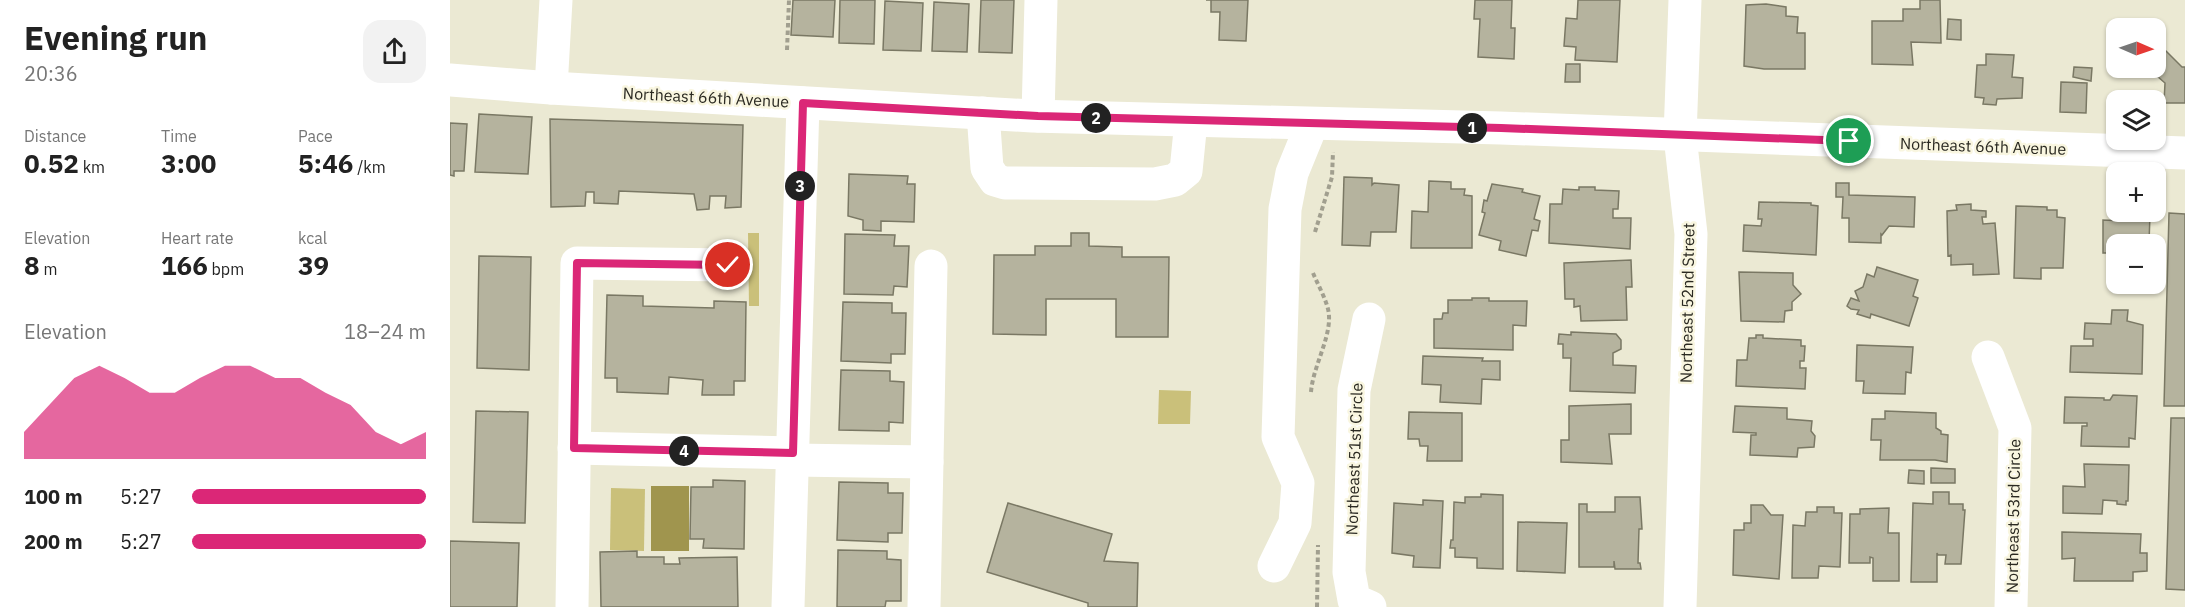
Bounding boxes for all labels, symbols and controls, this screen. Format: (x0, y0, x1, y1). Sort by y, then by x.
text: Evening run (24, 16, 208, 59)
north arrow (2106, 18, 2166, 78)
map controls (2106, 18, 2166, 294)
button: share (363, 20, 426, 83)
text: 20:36 (24, 60, 78, 87)
street label: Northeast 66th Avenue (622, 83, 790, 111)
button: layers (2106, 90, 2166, 150)
pin: 2 (1081, 103, 1111, 133)
text: 2 (1091, 108, 1101, 128)
pin: 1 (1457, 113, 1487, 143)
pin (1823, 115, 1874, 166)
text: 1 (1467, 118, 1477, 138)
icon: arrive (1832, 124, 1865, 157)
text: Distance (24, 126, 86, 146)
text: Time (161, 126, 197, 146)
text: Pace (298, 126, 333, 146)
street label: Northeast 66th Avenue (1899, 133, 2067, 159)
text: 0.52 (24, 146, 79, 180)
text: 3:00 (161, 146, 216, 180)
text: 5:46 (298, 146, 353, 180)
text: km (79, 157, 105, 177)
text: /km (353, 157, 386, 177)
button: + (2106, 162, 2166, 222)
pin: 3 (785, 171, 815, 201)
text: 3 (795, 176, 805, 196)
street label: Northeast 52nd Street (1676, 223, 1698, 383)
text: Elevation (24, 228, 90, 248)
text: Heart rate (161, 228, 234, 248)
text: kcal (298, 228, 327, 248)
button: − (2106, 234, 2166, 294)
pin (702, 239, 753, 290)
text: 8 (24, 248, 40, 282)
text: 166 (161, 248, 208, 282)
text: 39 (298, 248, 329, 282)
icon: check (711, 248, 744, 281)
text: m (40, 259, 57, 279)
text: bpm (208, 259, 244, 279)
text: Elevation (24, 318, 107, 345)
text: 18–24 m (344, 318, 426, 345)
street label: Northeast 51st Circle (1341, 382, 1367, 536)
pin: 4 (669, 436, 699, 466)
street label: Northeast 53rd Circle (2002, 438, 2024, 593)
text: 4 (679, 441, 689, 461)
text: 100 m (24, 483, 83, 510)
text: 5:27 (120, 483, 162, 510)
text: 200 m (24, 528, 83, 555)
text: 5:27 (120, 528, 162, 555)

